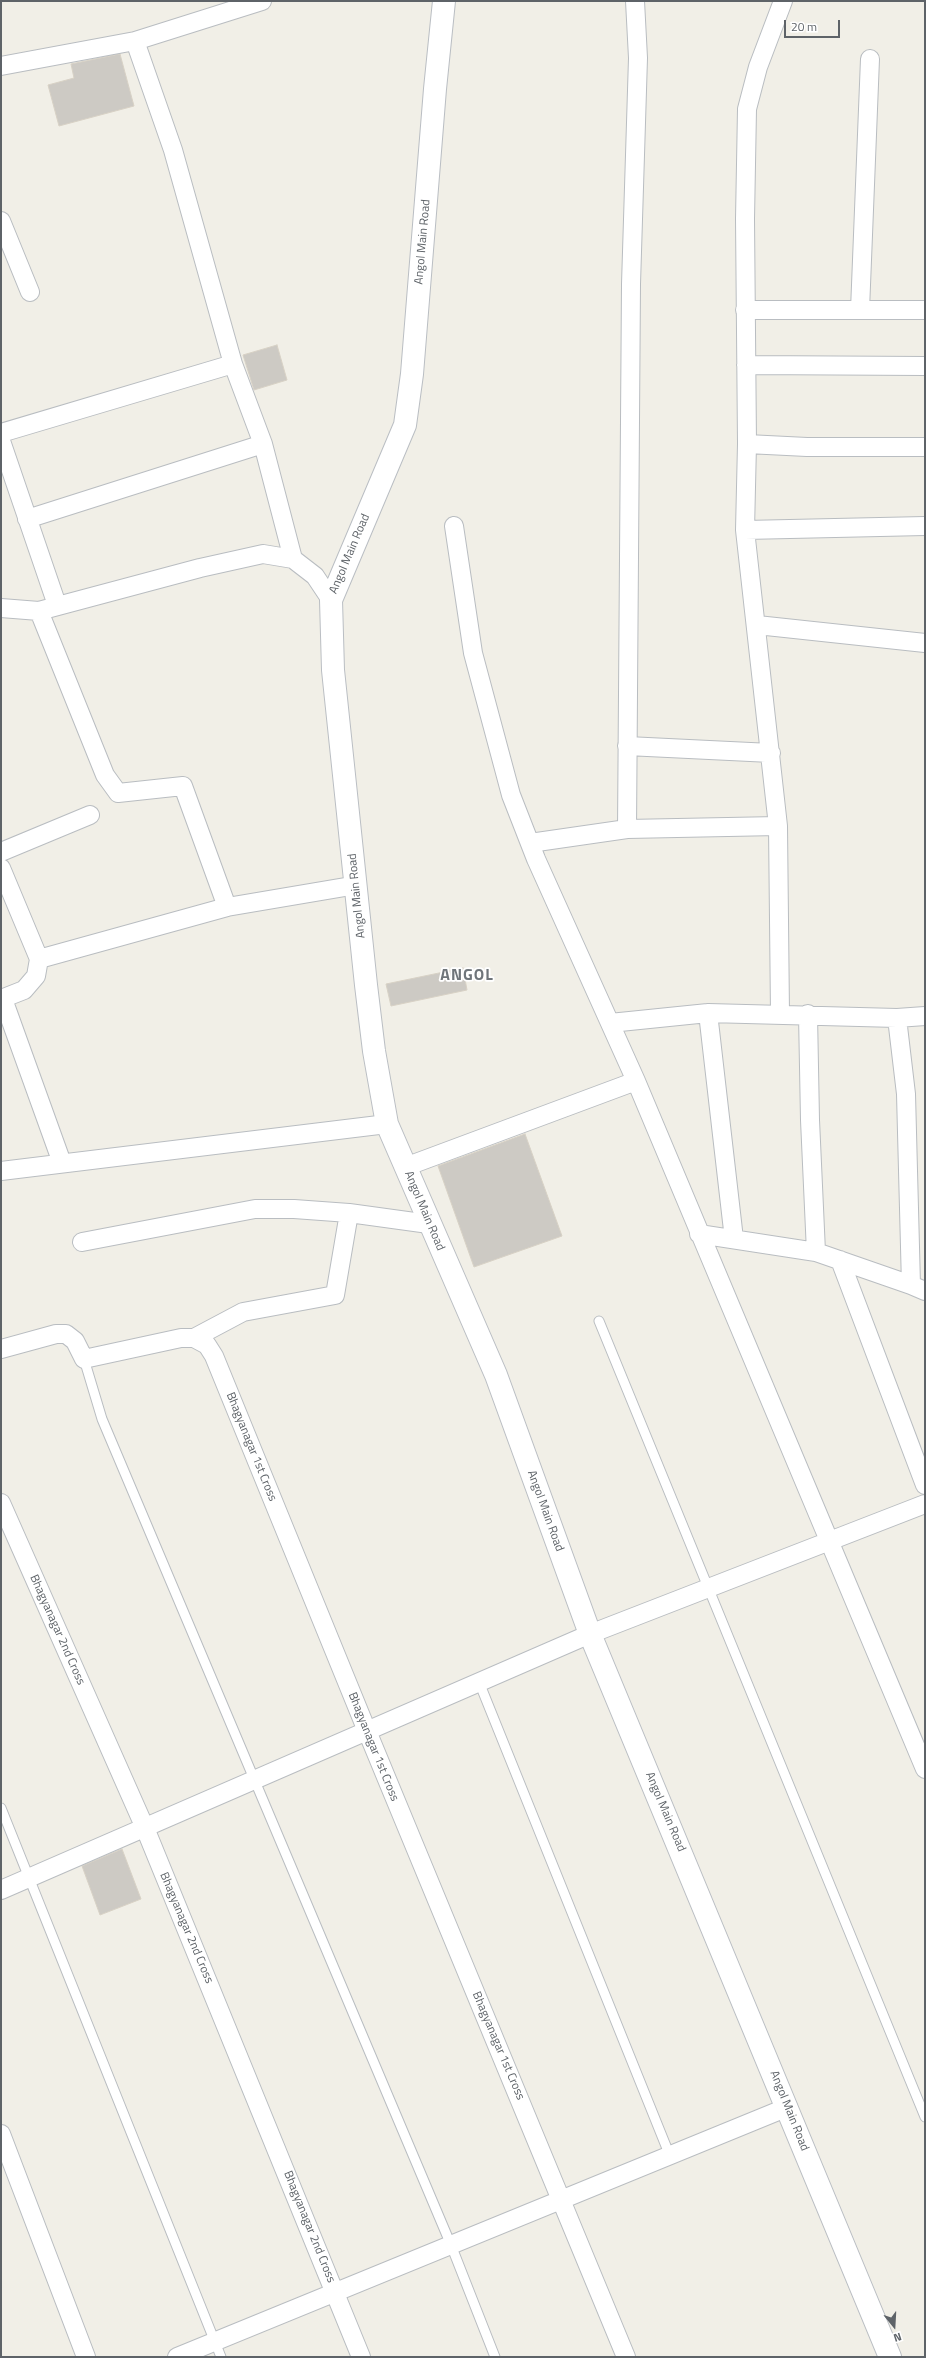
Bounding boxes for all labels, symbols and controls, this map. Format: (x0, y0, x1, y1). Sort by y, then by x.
scale bar (786, 12, 842, 38)
text: 20 m (791, 17, 817, 36)
street label: Angol Main Road (412, 199, 434, 285)
street label: Angol Main Road (327, 512, 373, 596)
street label: Angol Main Road (345, 853, 369, 939)
district label: ANGOL (440, 966, 494, 986)
street label: Angol Main Road (401, 1169, 447, 1253)
street label: Bhagyanagar 1st Cross (223, 1390, 279, 1504)
street label: Angol Main Road (524, 1468, 566, 1554)
street label: Bhagyanagar 2nd Cross (26, 1573, 88, 1687)
street label: Bhagyanagar 1st Cross (345, 1690, 401, 1804)
street label: Angol Main Road (642, 1770, 688, 1854)
street label: Bhagyanagar 2nd Cross (156, 1870, 216, 1986)
street label: Bhagyanagar 1st Cross (469, 1990, 527, 2102)
street label: Angol Main Road (766, 2069, 812, 2153)
street label: Bhagyanagar 2nd Cross (280, 2169, 338, 2285)
north arrow (874, 2306, 914, 2346)
text: N (892, 2329, 904, 2346)

